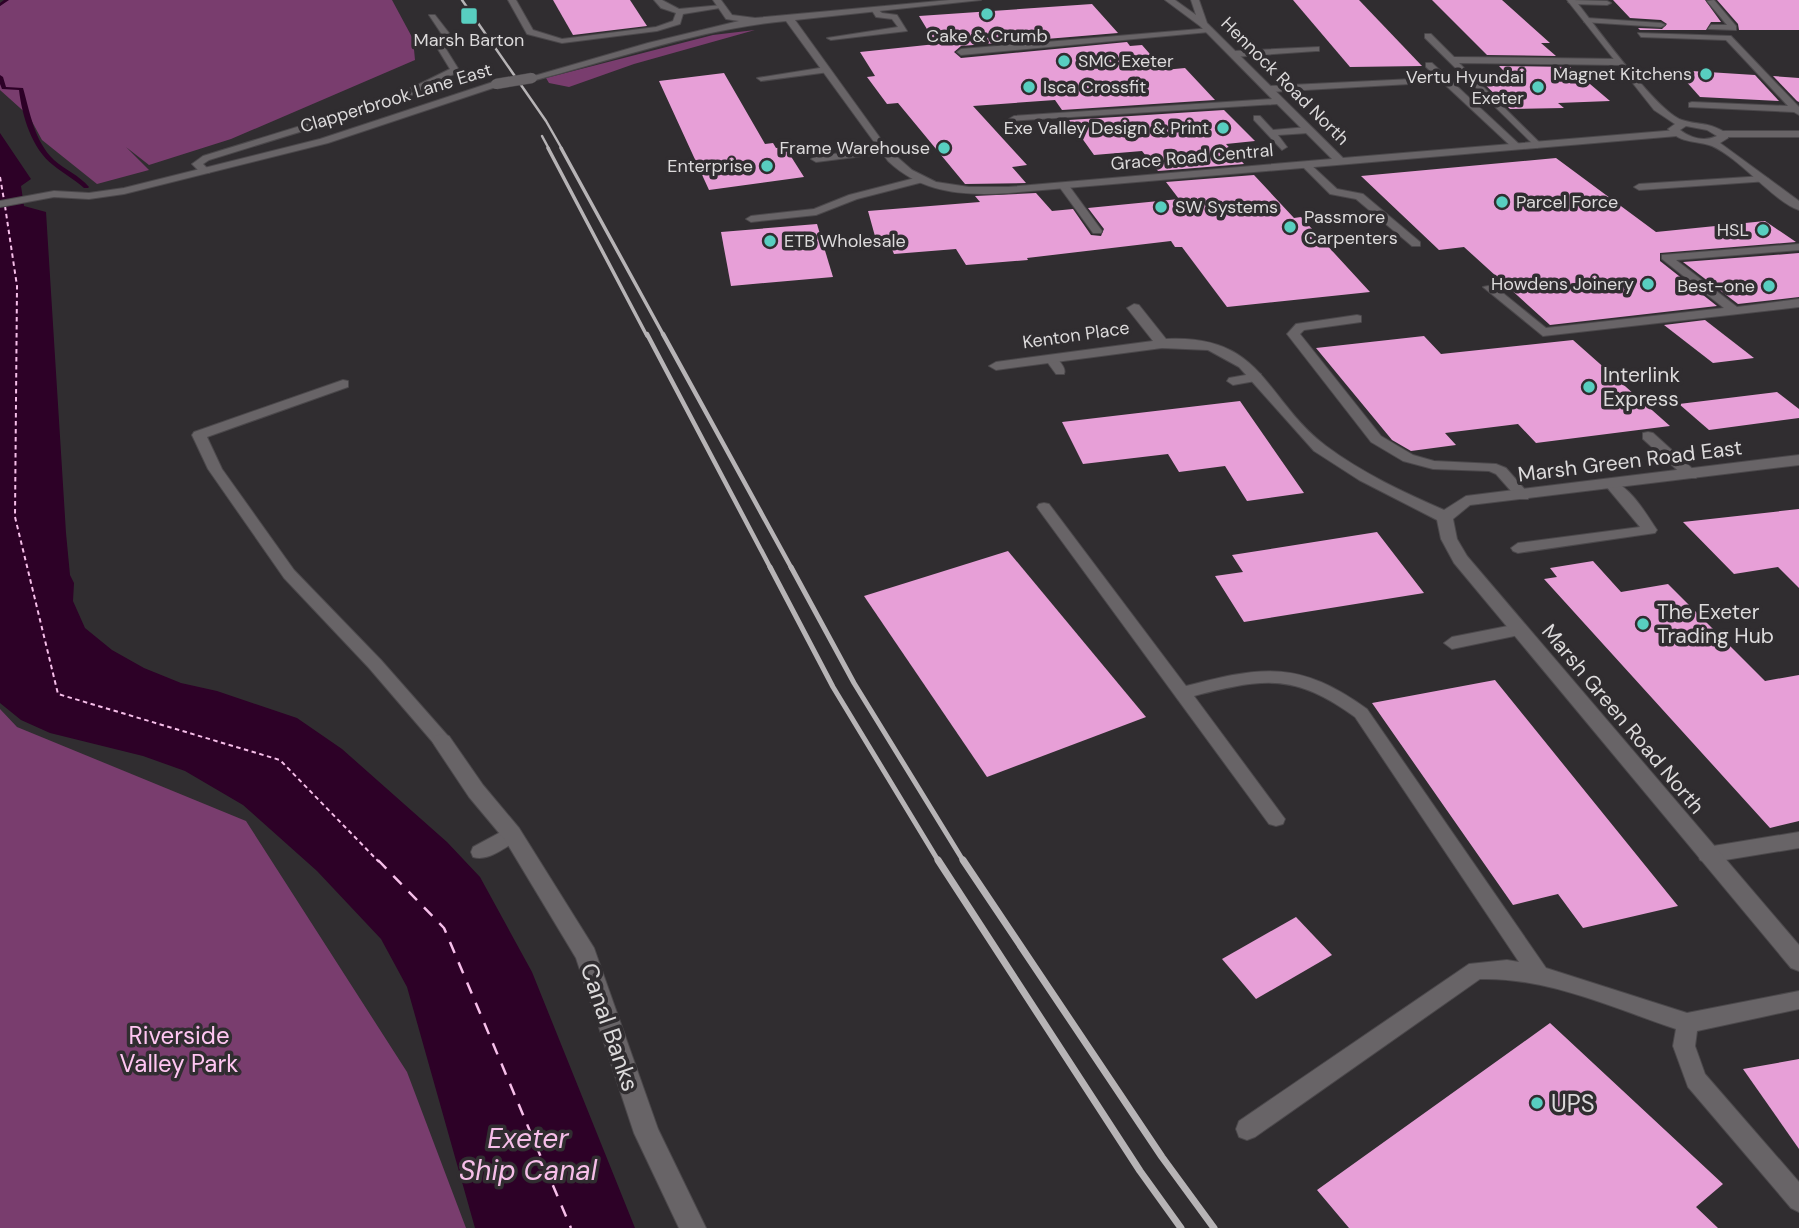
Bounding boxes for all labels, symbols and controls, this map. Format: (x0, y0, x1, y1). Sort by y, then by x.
marker: Marsh Barton (459, 6, 479, 26)
marker: Cake & Crumb (979, 6, 995, 22)
street label: Hennock Road North (1216, 12, 1354, 150)
place label: Cake & Crumb (926, 24, 1048, 48)
place label: Marsh Barton (414, 28, 524, 52)
place label: SMC Exeter (1078, 49, 1174, 73)
marker: SMC Exeter (1056, 53, 1072, 69)
street label: Clapperbrook Lane East (297, 57, 495, 139)
place label: Magnet Kitchens (1553, 62, 1692, 86)
place label: Vertu Hyundai Exeter (1406, 65, 1524, 110)
marker: Magnet Kitchens (1698, 66, 1714, 82)
place label: Isca Crossfit (1043, 75, 1146, 99)
marker: Isca Crossfit (1021, 79, 1037, 95)
marker: Vertu Hyundai Exeter (1530, 79, 1546, 95)
place label: Exe Valley Design & Print (1004, 116, 1209, 140)
marker: Exe Valley Design & Print (1215, 120, 1231, 136)
place label: Frame Warehouse (779, 136, 930, 160)
street label: Grace Road Central (1110, 138, 1274, 176)
marker: Frame Warehouse (936, 140, 952, 156)
place label: Enterprise (667, 154, 753, 178)
marker: Enterprise (759, 158, 775, 174)
place label: Parcel Force (1516, 190, 1618, 214)
marker: Parcel Force (1494, 194, 1510, 210)
place label: SW Systems (1175, 195, 1278, 219)
marker: SW Systems (1153, 199, 1169, 215)
place label: Passmore Carpenters (1304, 205, 1398, 250)
place label: HSL (1717, 218, 1749, 242)
marker: Passmore Carpenters (1282, 219, 1298, 235)
marker: HSL (1755, 222, 1771, 238)
place label: ETB Wholesale (784, 229, 906, 253)
marker: ETB Wholesale (762, 233, 778, 249)
place label: Howdens Joinery (1491, 272, 1634, 296)
place label: Best-one (1677, 274, 1755, 298)
marker: Howdens Joinery (1640, 276, 1656, 292)
marker: Best-one (1761, 278, 1777, 294)
street label: Kenton Place (1021, 316, 1131, 354)
place label: Interlink Express (1603, 361, 1680, 413)
marker: Interlink Express (1581, 379, 1597, 395)
street label: Marsh Green Road East (1516, 433, 1744, 489)
place label: The Exeter Trading Hub (1657, 598, 1774, 650)
marker: The Exeter Trading Hub (1635, 616, 1651, 632)
street label: Marsh Green Road North (1535, 618, 1711, 820)
street label: Canal Banks (574, 959, 646, 1095)
park label: Riverside Valley Park (120, 1020, 238, 1079)
place label: UPS (1551, 1088, 1595, 1119)
marker: UPS (1529, 1095, 1545, 1111)
water label: Exeter Ship Canal (459, 1120, 598, 1189)

